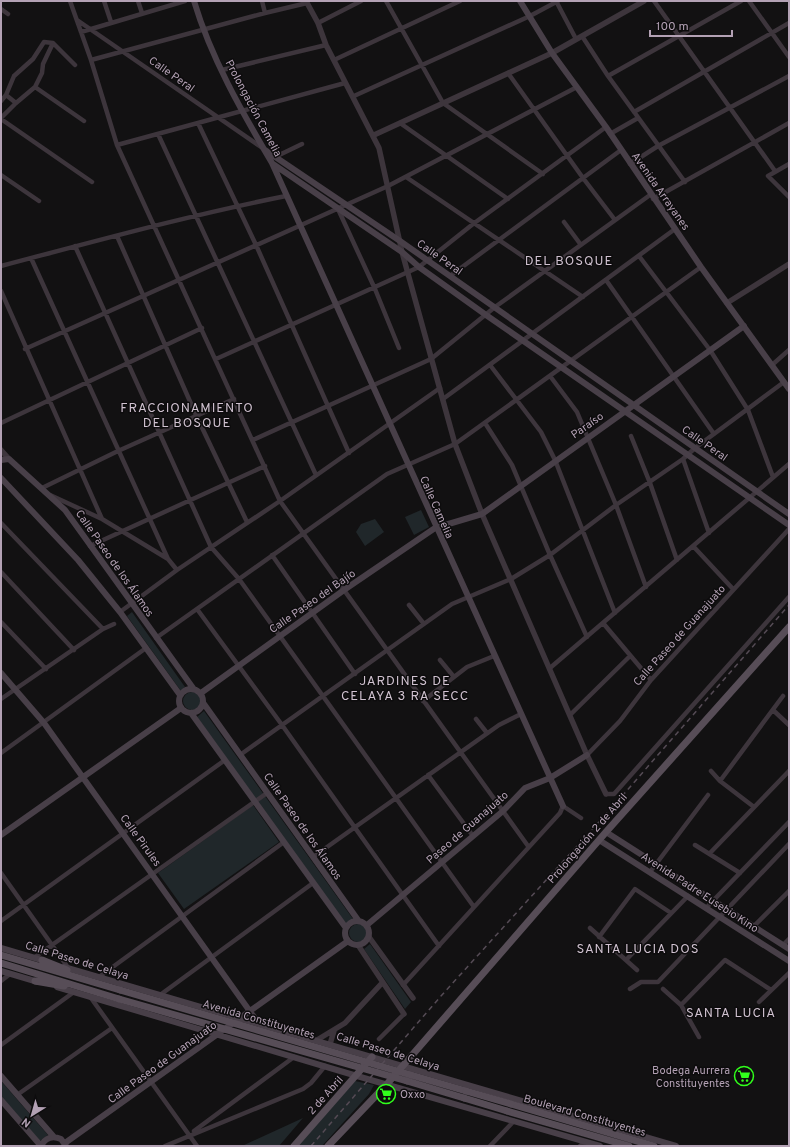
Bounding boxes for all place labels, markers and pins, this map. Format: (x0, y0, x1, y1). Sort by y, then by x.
place label: Bodega Aurrera Constituyentes (652, 1064, 730, 1091)
supermarket icon: Bodega Aurrera Constituyentes (733, 1065, 755, 1087)
supermarket icon: Oxxo (375, 1083, 397, 1105)
place label: Oxxo (400, 1088, 425, 1102)

